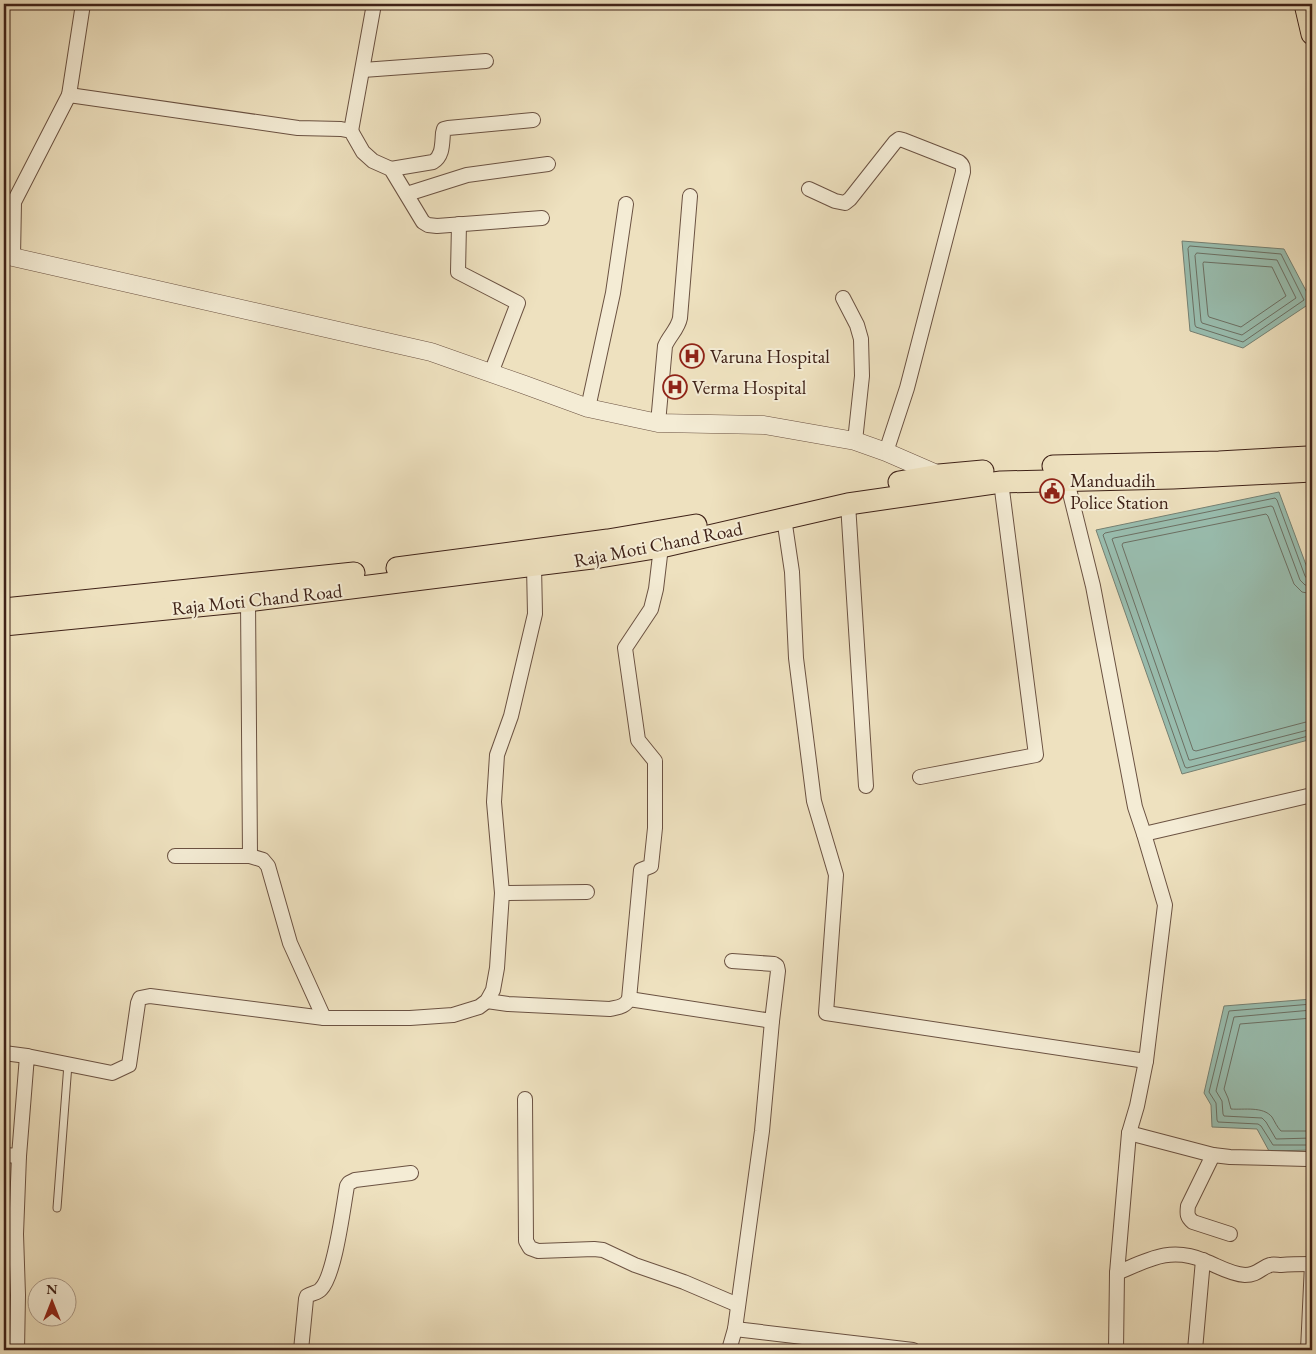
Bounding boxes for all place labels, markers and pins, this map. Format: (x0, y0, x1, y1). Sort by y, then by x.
hospital icon: Varuna Hospital (679, 343, 705, 369)
place label: Varuna Hospital (710, 344, 830, 369)
hospital icon: Verma Hospital (662, 374, 688, 400)
place label: Verma Hospital (692, 375, 807, 400)
place label: Manduadih Police Station (1070, 468, 1169, 515)
public building icon: Manduadih Police Station (1039, 478, 1065, 504)

